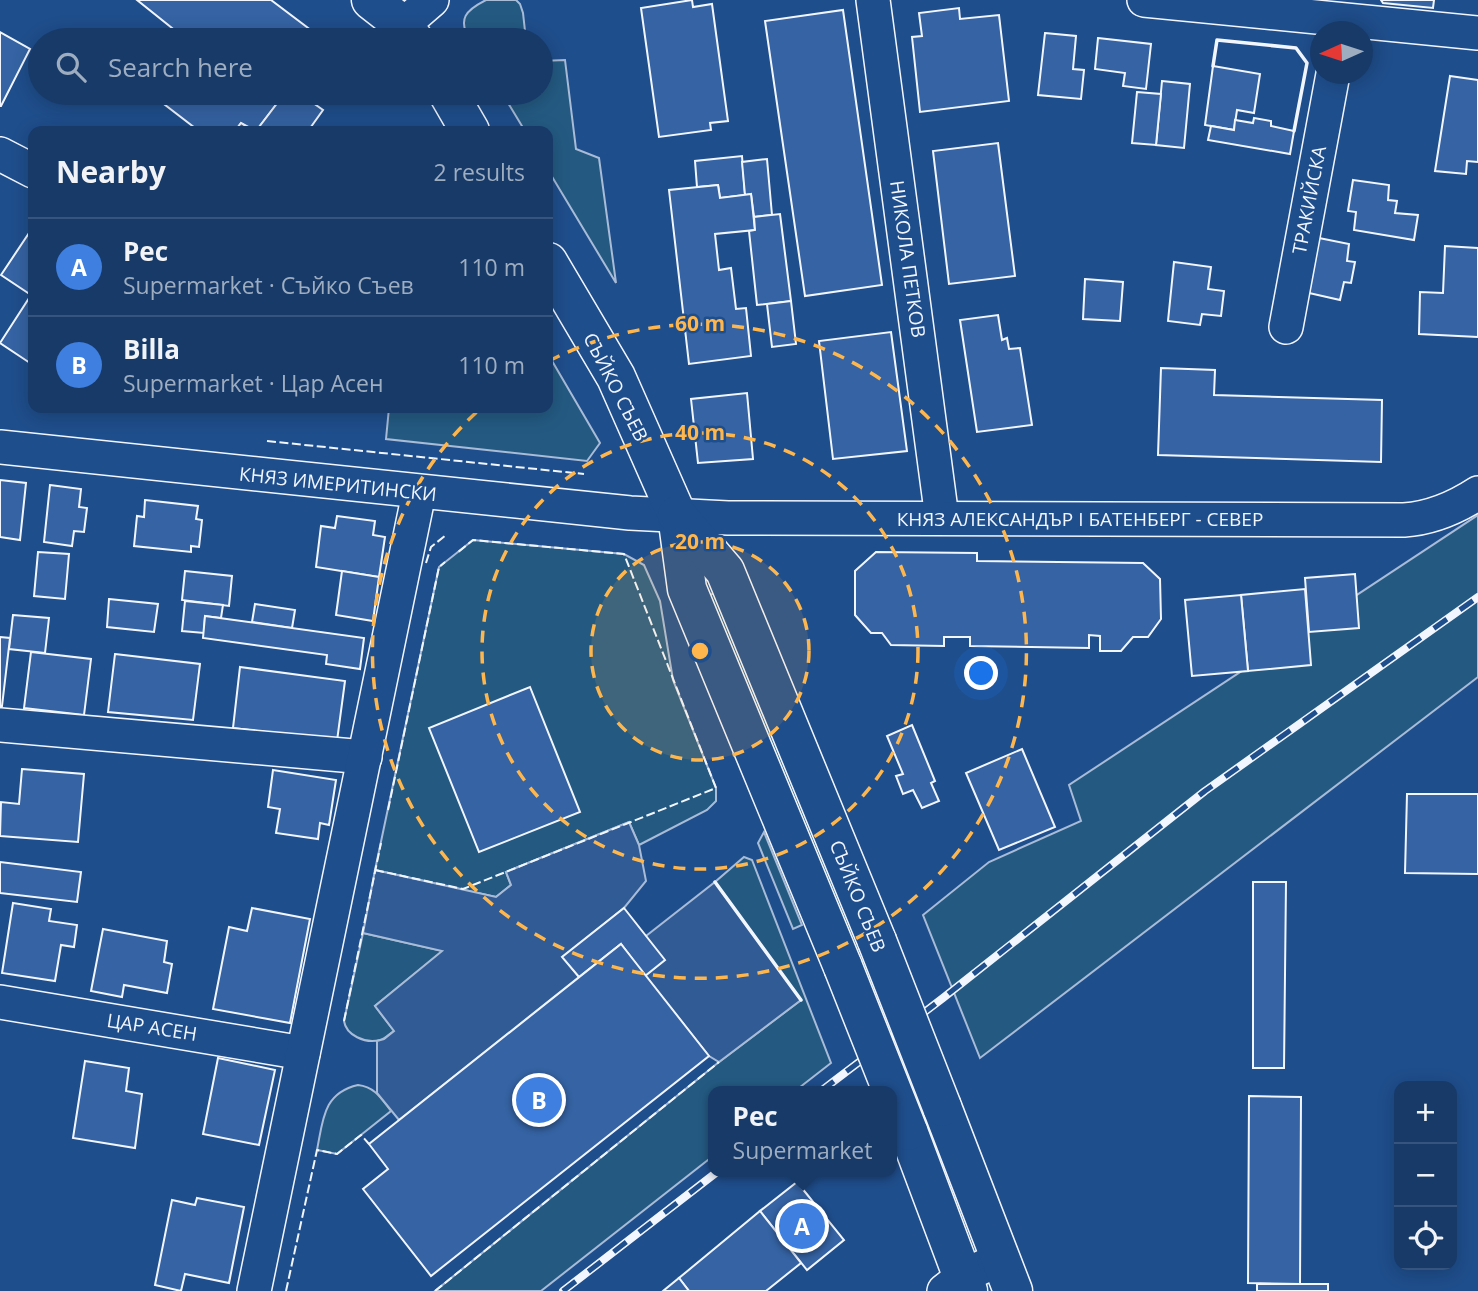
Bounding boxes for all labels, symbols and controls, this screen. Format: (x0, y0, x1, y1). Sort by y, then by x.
north arrow (1310, 21, 1373, 84)
search box (28, 28, 553, 105)
icon: search (52, 48, 90, 86)
text: Search here (108, 49, 253, 85)
street label: ТРАКИЙСКА (1286, 144, 1332, 256)
text: Nearby (56, 151, 166, 192)
text: 2 results (434, 156, 525, 188)
street label: НИКОЛА ПЕТКОВ (884, 179, 932, 339)
text: Рес (123, 233, 168, 269)
text: A (71, 251, 87, 283)
text: 110 m (458, 251, 525, 283)
text: Supermarket · Съйко Съев (123, 269, 414, 301)
text: 60 m (675, 309, 725, 337)
street label: СЪЙКО СЪЕВ (578, 328, 654, 446)
text: Billa (123, 331, 180, 367)
text: B (71, 349, 87, 381)
text: 110 m (458, 349, 525, 381)
text: Supermarket · Цар Асен (123, 367, 384, 399)
text: 40 m (675, 418, 725, 446)
street label: КНЯЗ ИМЕРИТИНСКИ (238, 461, 438, 507)
street label: КНЯЗ АЛЕКСАНДЪР I БАТЕНБЕРГ - СЕВЕР (897, 506, 1263, 532)
text: 20 m (675, 527, 725, 555)
centre of rings (688, 639, 712, 663)
your location (964, 656, 998, 690)
street label: СЪЙКО СЪЕВ (824, 836, 892, 956)
street label: ЦАР АСЕН (105, 1007, 199, 1047)
pin: B (516, 1074, 562, 1126)
map controls (1394, 1081, 1457, 1270)
button: + (1394, 1081, 1457, 1144)
popup (708, 1086, 897, 1177)
text: Рес (733, 1098, 778, 1134)
text: Supermarket (733, 1134, 872, 1166)
button: − (1394, 1144, 1457, 1207)
pin: A (779, 1200, 825, 1252)
button: locate (1394, 1207, 1457, 1270)

